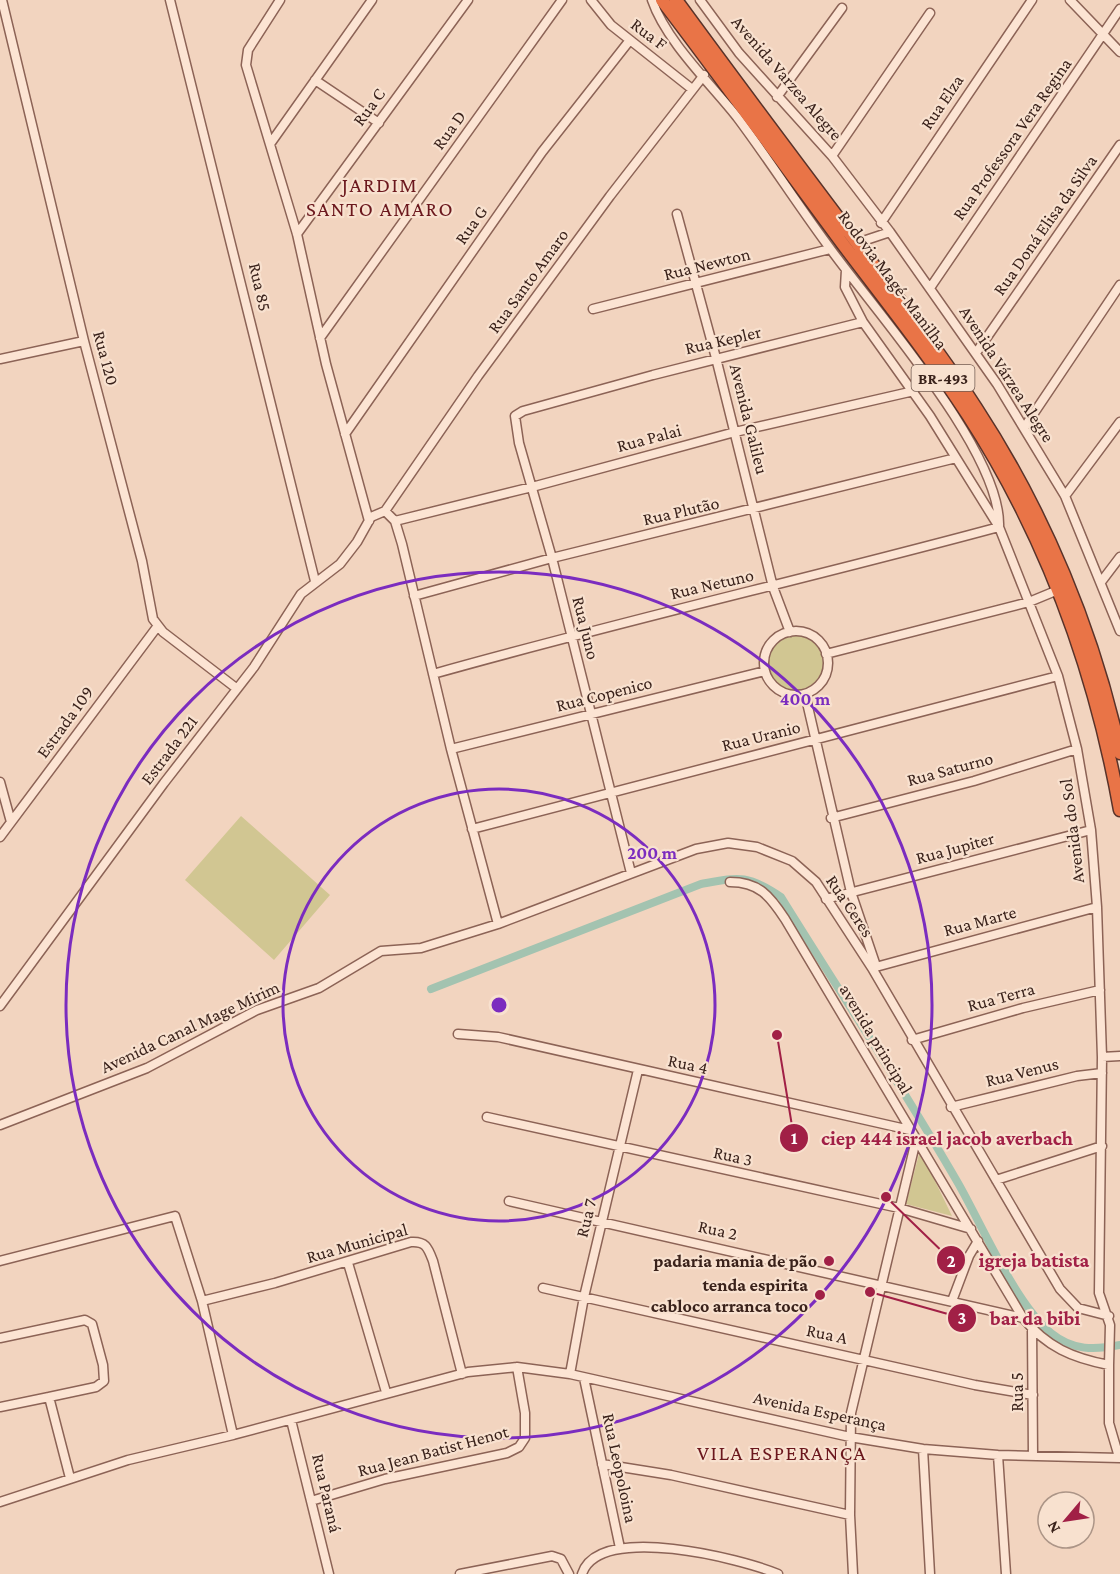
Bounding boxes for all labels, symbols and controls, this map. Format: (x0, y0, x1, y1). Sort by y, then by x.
street label: Avenida Varzea Alegre (728, 12, 847, 144)
street label: Rua F (627, 14, 671, 54)
street label: Rua Professora Vera Regina (948, 54, 1076, 224)
street label: Rua Elza (917, 71, 967, 133)
street label: Rua C (349, 84, 390, 130)
street label: Rua D (428, 107, 470, 153)
street label: Rua Doná Elisa da Silva (989, 151, 1101, 299)
district label: JARDIM SANTO AMARO (306, 173, 454, 221)
street label: Rua G (451, 202, 491, 248)
street label: Rodovia Magé-Manilha (834, 207, 952, 353)
street label: Rua Santo Amaro (484, 225, 572, 337)
street label: Rua Newton (662, 244, 753, 284)
street label: Rua 85 (245, 261, 275, 313)
street label: Avenida Várzea Alegre (956, 302, 1059, 446)
street label: Rua Kepler (683, 321, 764, 358)
street label: Rua 120 (89, 328, 123, 388)
street label: Avenida Galileu (726, 362, 772, 477)
road number: BR-493 (912, 365, 974, 391)
street label: Rua Palai (615, 420, 684, 456)
street label: Rua Plutão (641, 493, 721, 529)
street label: Rua Netuno (668, 565, 756, 603)
street label: Rua Juno (568, 594, 604, 662)
street label: Rua Copenico (554, 672, 654, 716)
street label: Estrada 109 (32, 682, 98, 762)
text: 400 m (780, 689, 831, 709)
street label: Estrada 221 (137, 711, 201, 789)
street label: Rua Uranio (720, 717, 802, 755)
street label: Rua Saturno (905, 748, 995, 790)
street label: Avenida do Sol (1056, 777, 1088, 884)
street label: Rua Jupiter (914, 828, 997, 868)
text: 200 m (627, 843, 678, 863)
street label: Rua Ceres (822, 871, 878, 941)
street label: Rua Marte (941, 902, 1019, 940)
street label: Avenida Canal Mage Mirim (97, 977, 283, 1077)
street label: Rua Terra (965, 978, 1037, 1016)
street label: avenida principal (835, 980, 917, 1098)
centre of rings (489, 995, 509, 1015)
street label: Rua 4 (666, 1050, 710, 1078)
street label: Rua Venus (983, 1053, 1061, 1091)
callout: ciep 444 israel jacob averbach (779, 1119, 1085, 1157)
text: ciep 444 israel jacob averbach (821, 1127, 1073, 1150)
text: 1 (791, 1128, 798, 1148)
street label: Rua 3 (711, 1142, 755, 1170)
street label: Rua 7 (572, 1197, 600, 1239)
street label: Rua 2 (696, 1216, 740, 1244)
street label: Rua Municipal (304, 1219, 410, 1267)
callout: igreja batista (936, 1241, 1101, 1279)
text: igreja batista (979, 1249, 1090, 1272)
place label: padaria mania de pão (654, 1251, 817, 1271)
text: 2 (946, 1251, 956, 1271)
marker: padaria mania de pão (822, 1254, 836, 1268)
place label: tenda espirita cabloco arranca toco (651, 1275, 808, 1316)
marker: tenda espirita cabloco arranca toco (813, 1288, 827, 1302)
callout: bar da bibi (947, 1299, 1092, 1337)
text: bar da bibi (989, 1307, 1080, 1329)
text: 3 (958, 1308, 966, 1328)
street label: Rua A (805, 1320, 850, 1348)
street label: Rua 5 (1007, 1372, 1027, 1412)
street label: Avenida Esperança (752, 1387, 888, 1435)
street label: Rua Leopoloina (599, 1411, 641, 1525)
street label: Rua Jean Batist Henot (355, 1421, 512, 1481)
district label: VILA ESPERANÇA (697, 1441, 867, 1465)
street label: Rua Paraná (308, 1452, 346, 1534)
north arrow (1036, 1490, 1096, 1550)
text: N (1043, 1518, 1063, 1536)

